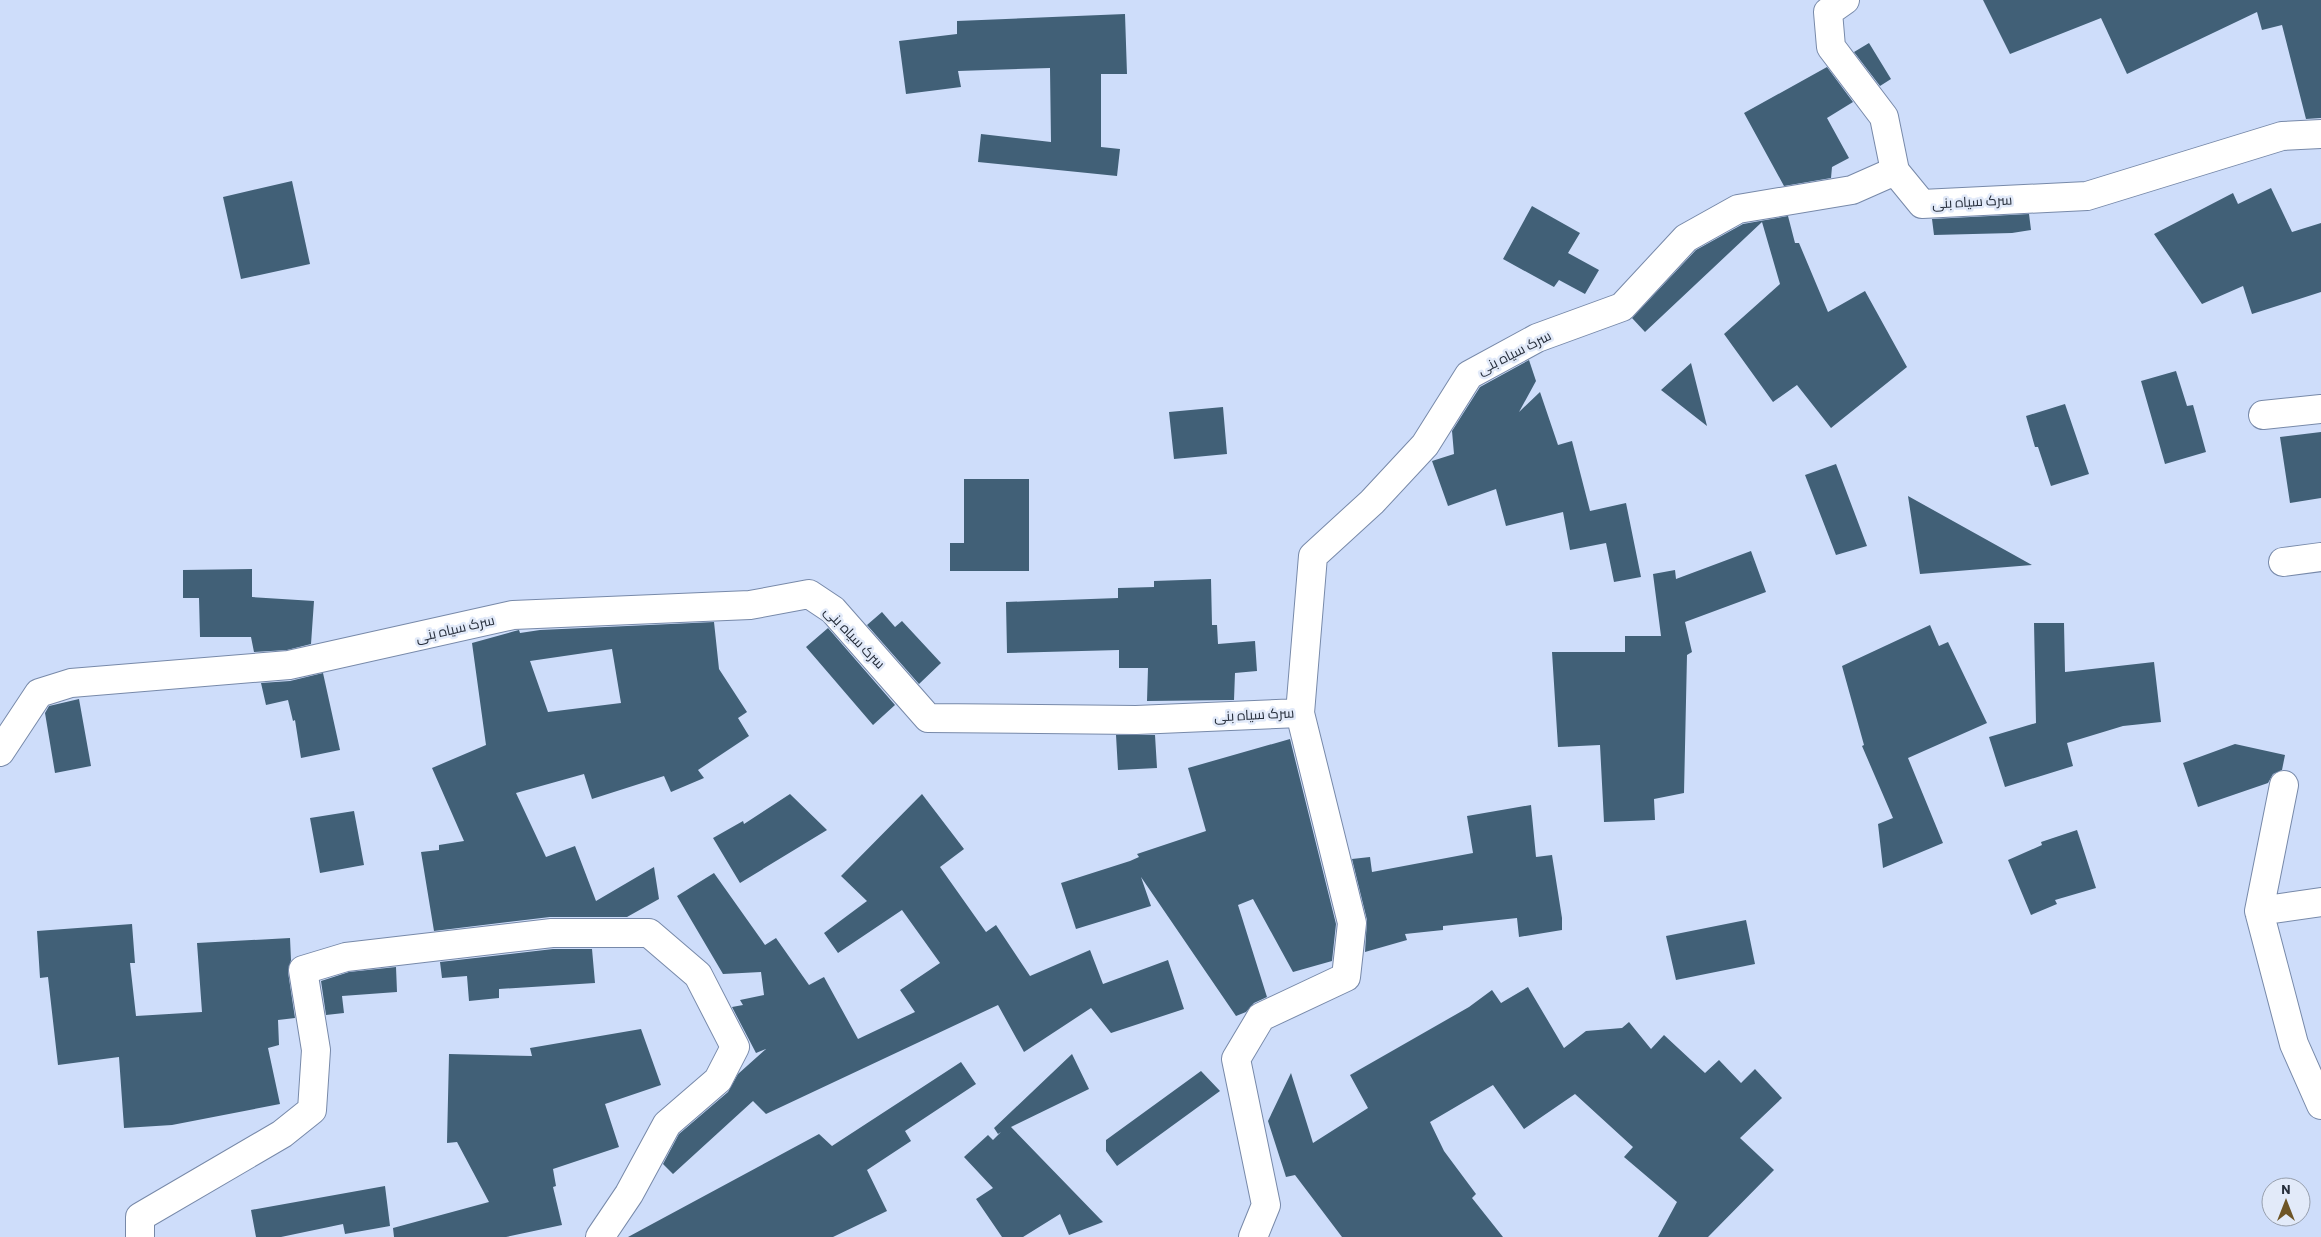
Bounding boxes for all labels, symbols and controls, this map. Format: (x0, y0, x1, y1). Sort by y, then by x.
street label: سرک سیاه بنی (1931, 190, 2013, 212)
street label: سرک سیاه بنی (1474, 326, 1554, 378)
street label: سرک سیاه بنی (821, 602, 889, 672)
street label: سرک سیاه بنی (414, 611, 496, 645)
street label: سرک سیاه بنی (1213, 703, 1295, 725)
north arrow (2261, 1177, 2311, 1227)
text: N (2281, 1180, 2291, 1197)

